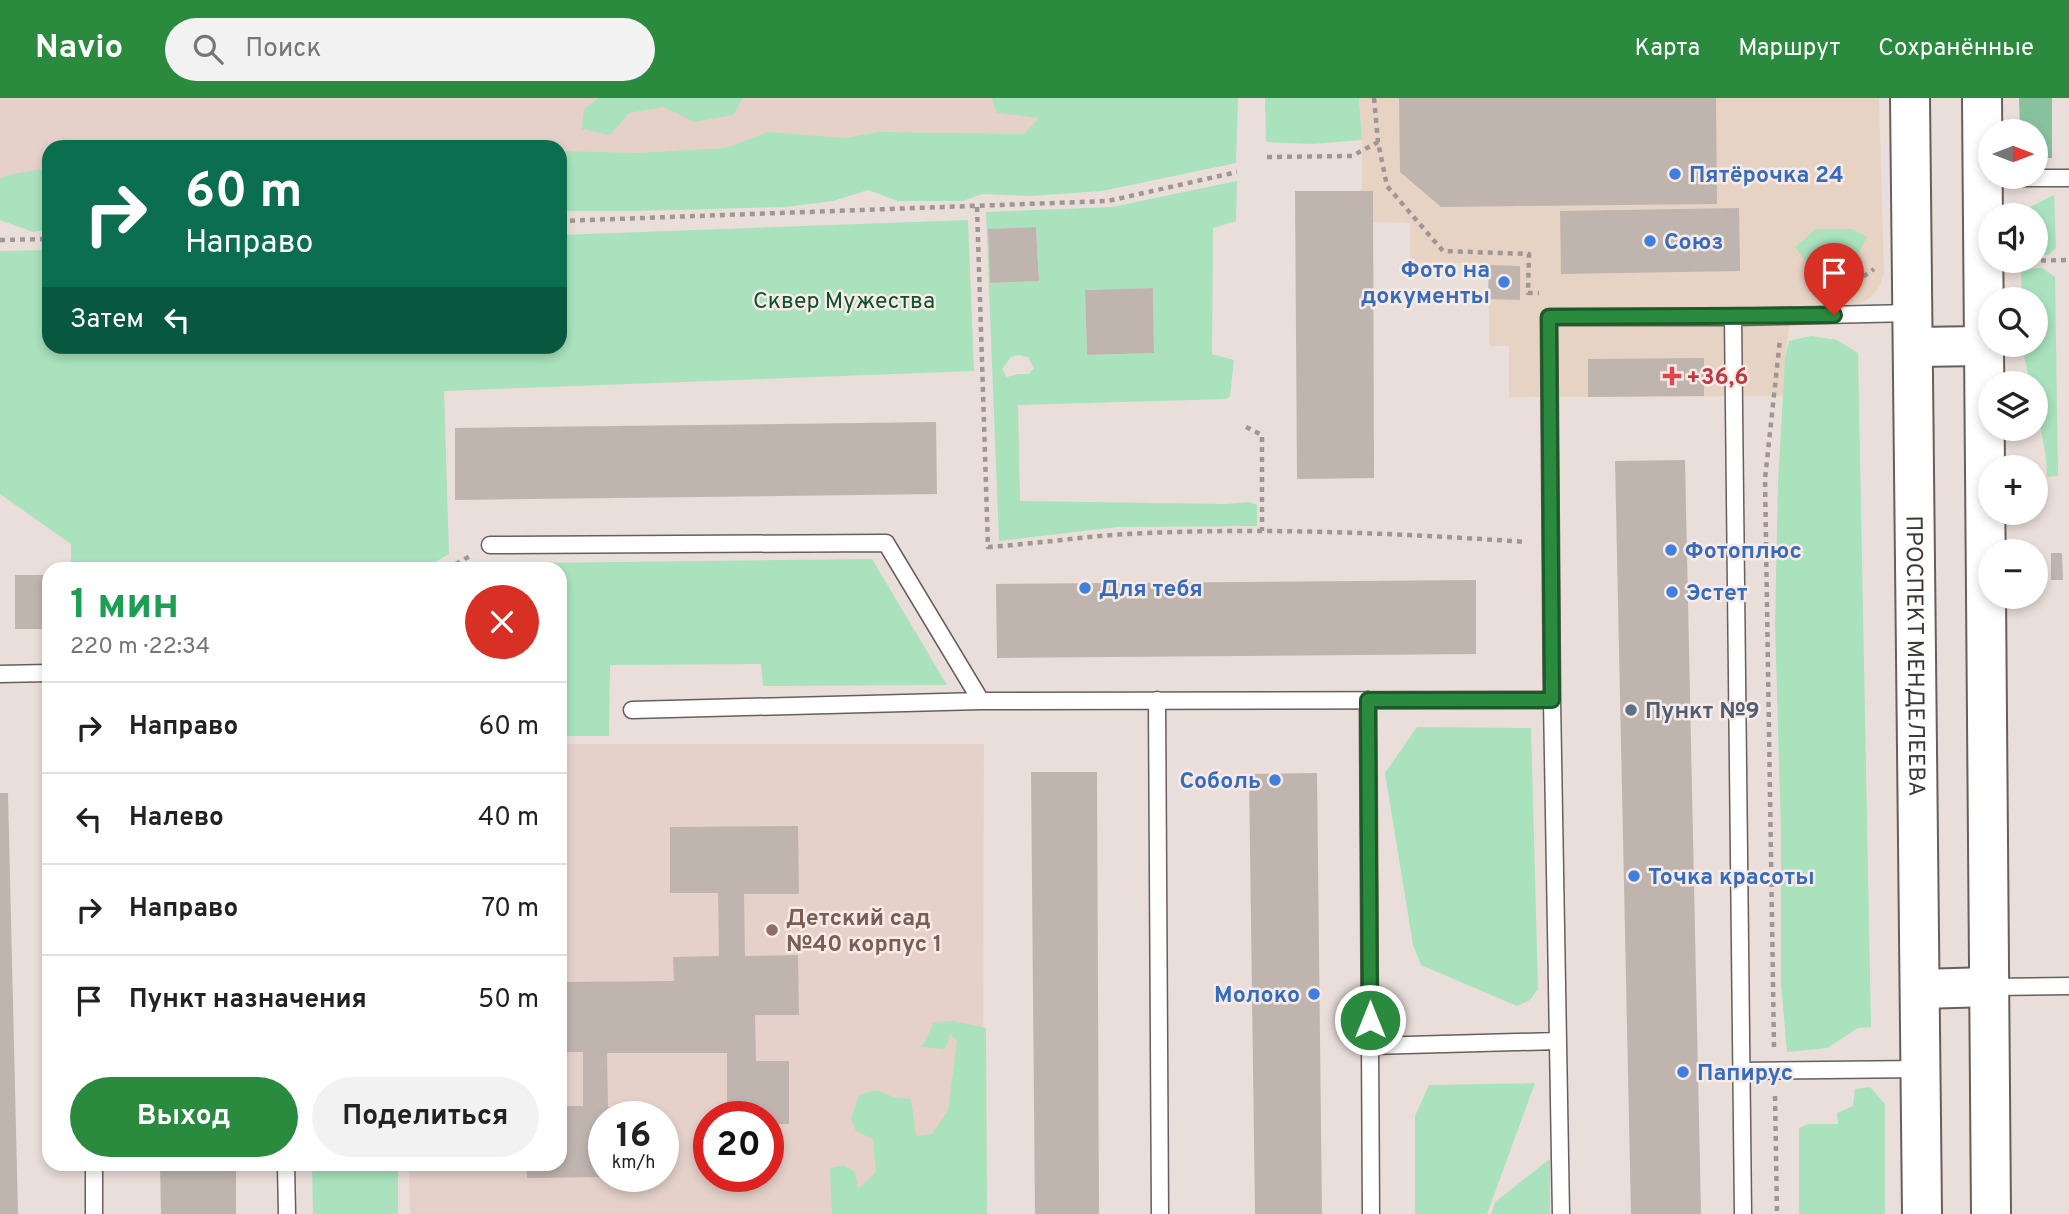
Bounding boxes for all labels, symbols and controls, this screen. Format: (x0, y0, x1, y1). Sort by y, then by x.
search box (165, 18, 655, 81)
text: Navio (35, 28, 123, 70)
icon: search (189, 30, 227, 68)
text: Поиск (245, 33, 321, 66)
text: Карта (1634, 34, 1700, 64)
text: Маршрут (1738, 34, 1840, 64)
text: Сохранённые (1878, 34, 2034, 64)
north arrow (1978, 119, 2048, 189)
map controls (1978, 119, 2048, 609)
place label: Пятёрочка 24 (1689, 162, 1844, 191)
text: 60 m (185, 163, 303, 225)
marker: Пятёрочка 24 (1667, 166, 1683, 182)
icon: right (70, 168, 161, 259)
button: sound (1978, 203, 2048, 273)
text: Направо (185, 224, 313, 264)
place label: Союз (1664, 229, 1724, 258)
marker: Союз (1642, 233, 1658, 249)
pin (1804, 243, 1864, 315)
icon: arrive (1815, 254, 1853, 292)
place label: Фото на документы (1361, 257, 1490, 312)
marker: Фото на документы (1496, 274, 1512, 290)
button: search (1978, 287, 2048, 357)
park label: Сквер Мужества (753, 288, 935, 317)
icon: left (158, 301, 196, 339)
text: Затем (70, 304, 144, 337)
place label: +36,6 (1686, 364, 1748, 393)
marker: +36,6 (1664, 368, 1680, 384)
button: layers (1978, 371, 2048, 441)
button: + (1978, 455, 2048, 525)
street label: ПРОСПЕКТ МЕНДЕЛЕЕВА (1897, 515, 1930, 797)
place label: Фотоплюс (1685, 538, 1802, 567)
button: − (1978, 539, 2048, 609)
marker: Фотоплюс (1663, 542, 1679, 558)
place label: Для тебя (1099, 576, 1203, 605)
text: 1 мин (70, 580, 179, 633)
marker: Для тебя (1077, 580, 1093, 596)
place label: Эстет (1686, 580, 1748, 609)
marker: Эстет (1664, 584, 1680, 600)
button: close (465, 585, 539, 659)
text: 220 m · 22:34 (70, 633, 210, 662)
place label: Пункт №9 (1645, 698, 1760, 727)
marker: Пункт №9 (1623, 702, 1639, 718)
icon: right (70, 709, 108, 747)
text: Направо (129, 711, 238, 744)
text: 60 m (479, 711, 539, 744)
place label: Соболь (1179, 768, 1261, 797)
marker: Соболь (1267, 772, 1283, 788)
icon: left (70, 800, 108, 838)
text: Налево (129, 802, 224, 835)
text: 40 m (478, 802, 539, 835)
place label: Точка красоты (1648, 864, 1815, 893)
marker: Точка красоты (1626, 868, 1642, 884)
icon: right (70, 891, 108, 929)
text: Направо (129, 893, 238, 926)
text: 70 m (481, 893, 539, 926)
place label: Детский сад №40 корпус 1 (786, 905, 942, 960)
marker: Детский сад №40 корпус 1 (764, 922, 780, 938)
icon: arrive (70, 982, 108, 1020)
place label: Молоко (1214, 982, 1300, 1011)
position arrow (1333, 983, 1407, 1057)
text: Пункт назначения (129, 984, 367, 1017)
text: 50 m (478, 984, 539, 1017)
marker: Молоко (1306, 986, 1322, 1002)
place label: Папирус (1697, 1060, 1793, 1089)
marker: Папирус (1675, 1064, 1691, 1080)
button: Выход (70, 1077, 298, 1157)
button: Поделиться (312, 1077, 539, 1157)
speed limit sign: 20 (693, 1101, 784, 1192)
text: 16 (616, 1115, 651, 1159)
text: km/h (612, 1152, 655, 1175)

